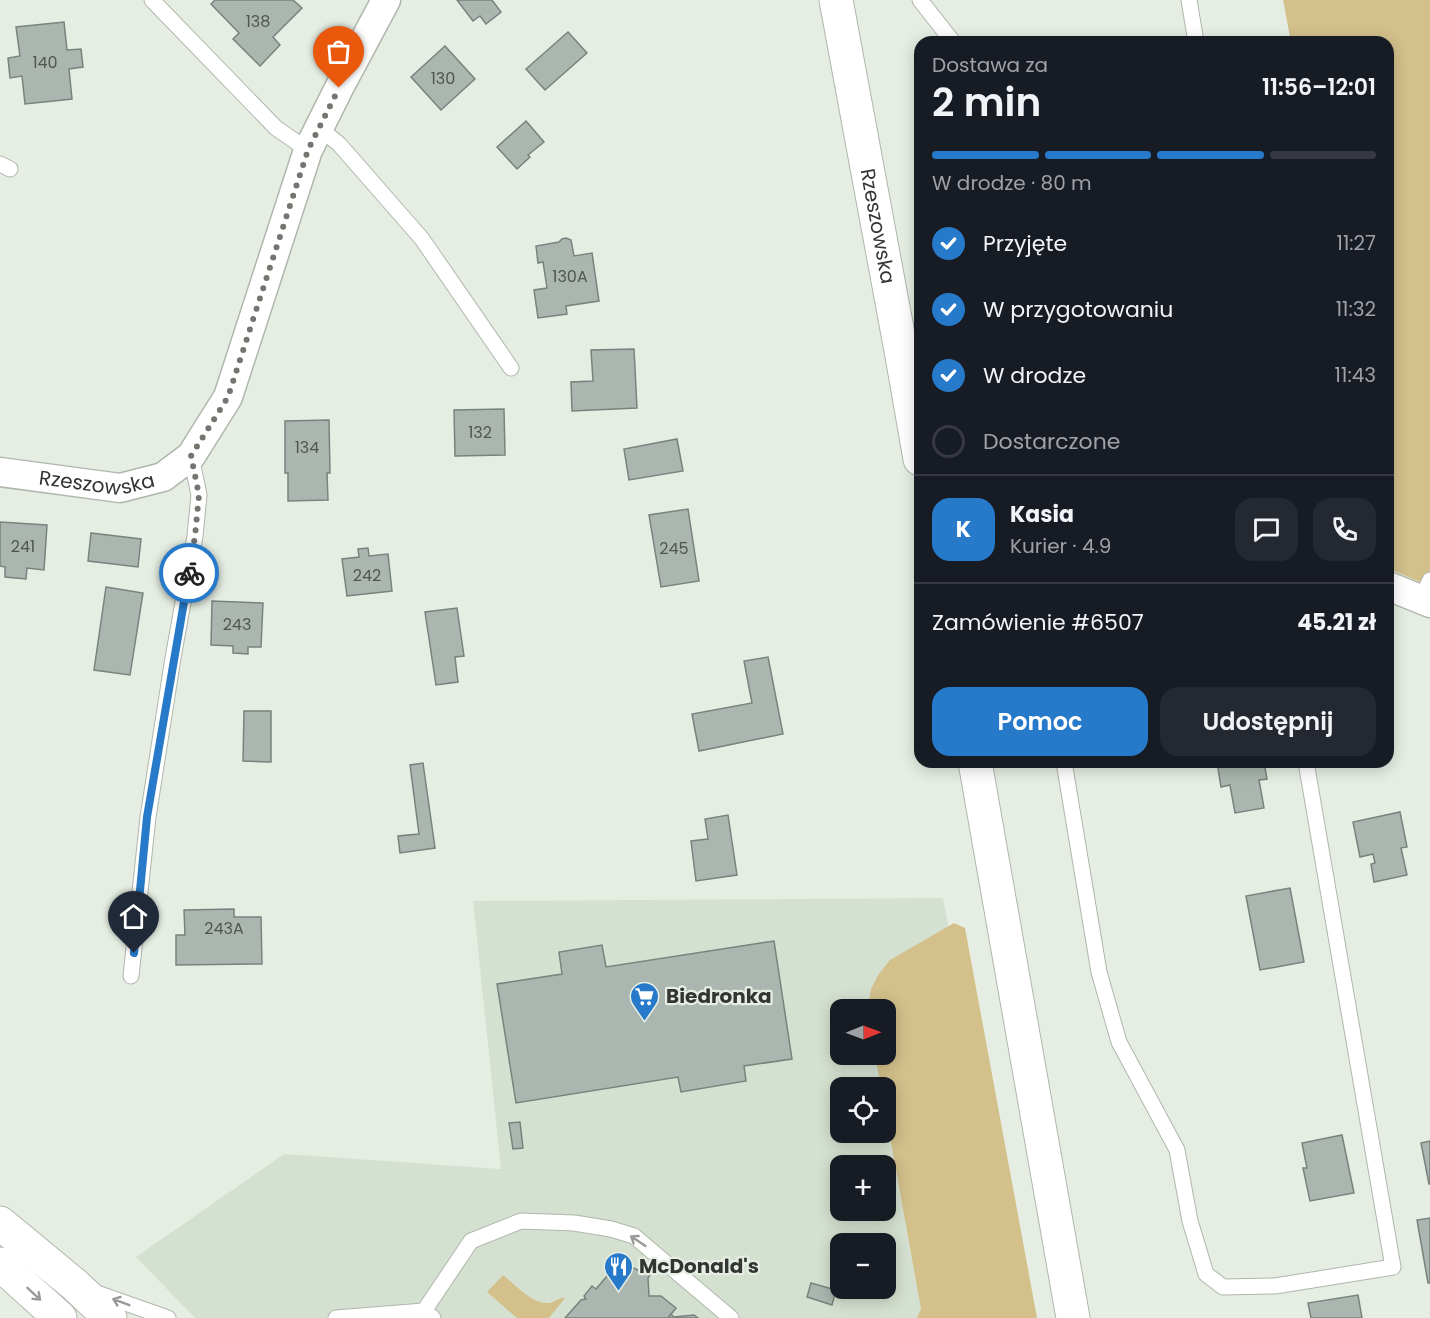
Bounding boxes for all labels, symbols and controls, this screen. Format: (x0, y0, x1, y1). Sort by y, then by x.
house number: 138 (246, 10, 270, 33)
pin (313, 26, 364, 88)
icon: bag (322, 35, 355, 68)
house number: 140 (32, 51, 58, 74)
text: Dostawa za (932, 51, 1048, 79)
house number: 130 (431, 67, 455, 90)
text: 11:56–12:01 (1262, 72, 1376, 103)
text: 2 min (932, 75, 1041, 130)
street label: Rzeszowska (854, 166, 902, 286)
text: W drodze · 80 m (932, 169, 1092, 197)
icon: check (932, 227, 965, 260)
text: Przyjęte (983, 228, 1067, 259)
text: 11:27 (1337, 229, 1376, 257)
house number: 130A (552, 265, 588, 288)
icon: check (932, 293, 965, 326)
text: W przygotowaniu (983, 294, 1173, 325)
text: 11:32 (1336, 295, 1376, 323)
icon: check (932, 359, 965, 392)
text: W drodze (983, 360, 1086, 391)
text: 11:43 (1335, 361, 1376, 389)
house number: 132 (468, 421, 492, 444)
text: Dostarczone (983, 426, 1120, 457)
house number: 134 (295, 436, 319, 459)
street label: Rzeszowska (37, 463, 158, 502)
button: chat (1235, 498, 1298, 561)
button: phone (1313, 498, 1376, 561)
text: Kasia (1010, 499, 1074, 530)
text: K (956, 514, 971, 545)
text: Kurier · 4.9 (1010, 532, 1111, 560)
house number: 241 (11, 535, 35, 558)
house number: 245 (659, 537, 689, 560)
courier (159, 543, 219, 603)
icon: bike (173, 557, 206, 590)
house number: 242 (353, 564, 381, 587)
text: Zamówienie #6507 (932, 607, 1144, 638)
text: 45.21 zł (1297, 607, 1376, 638)
house number: 243 (223, 613, 251, 636)
button: Pomoc (932, 687, 1148, 756)
button: Udostępnij (1160, 687, 1376, 756)
pin (108, 891, 159, 953)
icon: home (117, 900, 150, 933)
house number: 243A (204, 917, 244, 940)
supermarket icon: Biedronka (629, 980, 661, 1022)
place label: Biedronka (666, 982, 772, 1010)
north arrow (830, 999, 896, 1065)
map controls (830, 999, 896, 1299)
button: locate (830, 1077, 896, 1143)
button: + (830, 1155, 896, 1221)
button: − (830, 1233, 896, 1299)
one-way arrow (630, 1234, 647, 1246)
restaurant icon: McDonald's (602, 1250, 634, 1292)
place label: McDonald's (639, 1252, 759, 1280)
one-way arrow (26, 1287, 41, 1301)
one-way arrow (112, 1296, 131, 1307)

